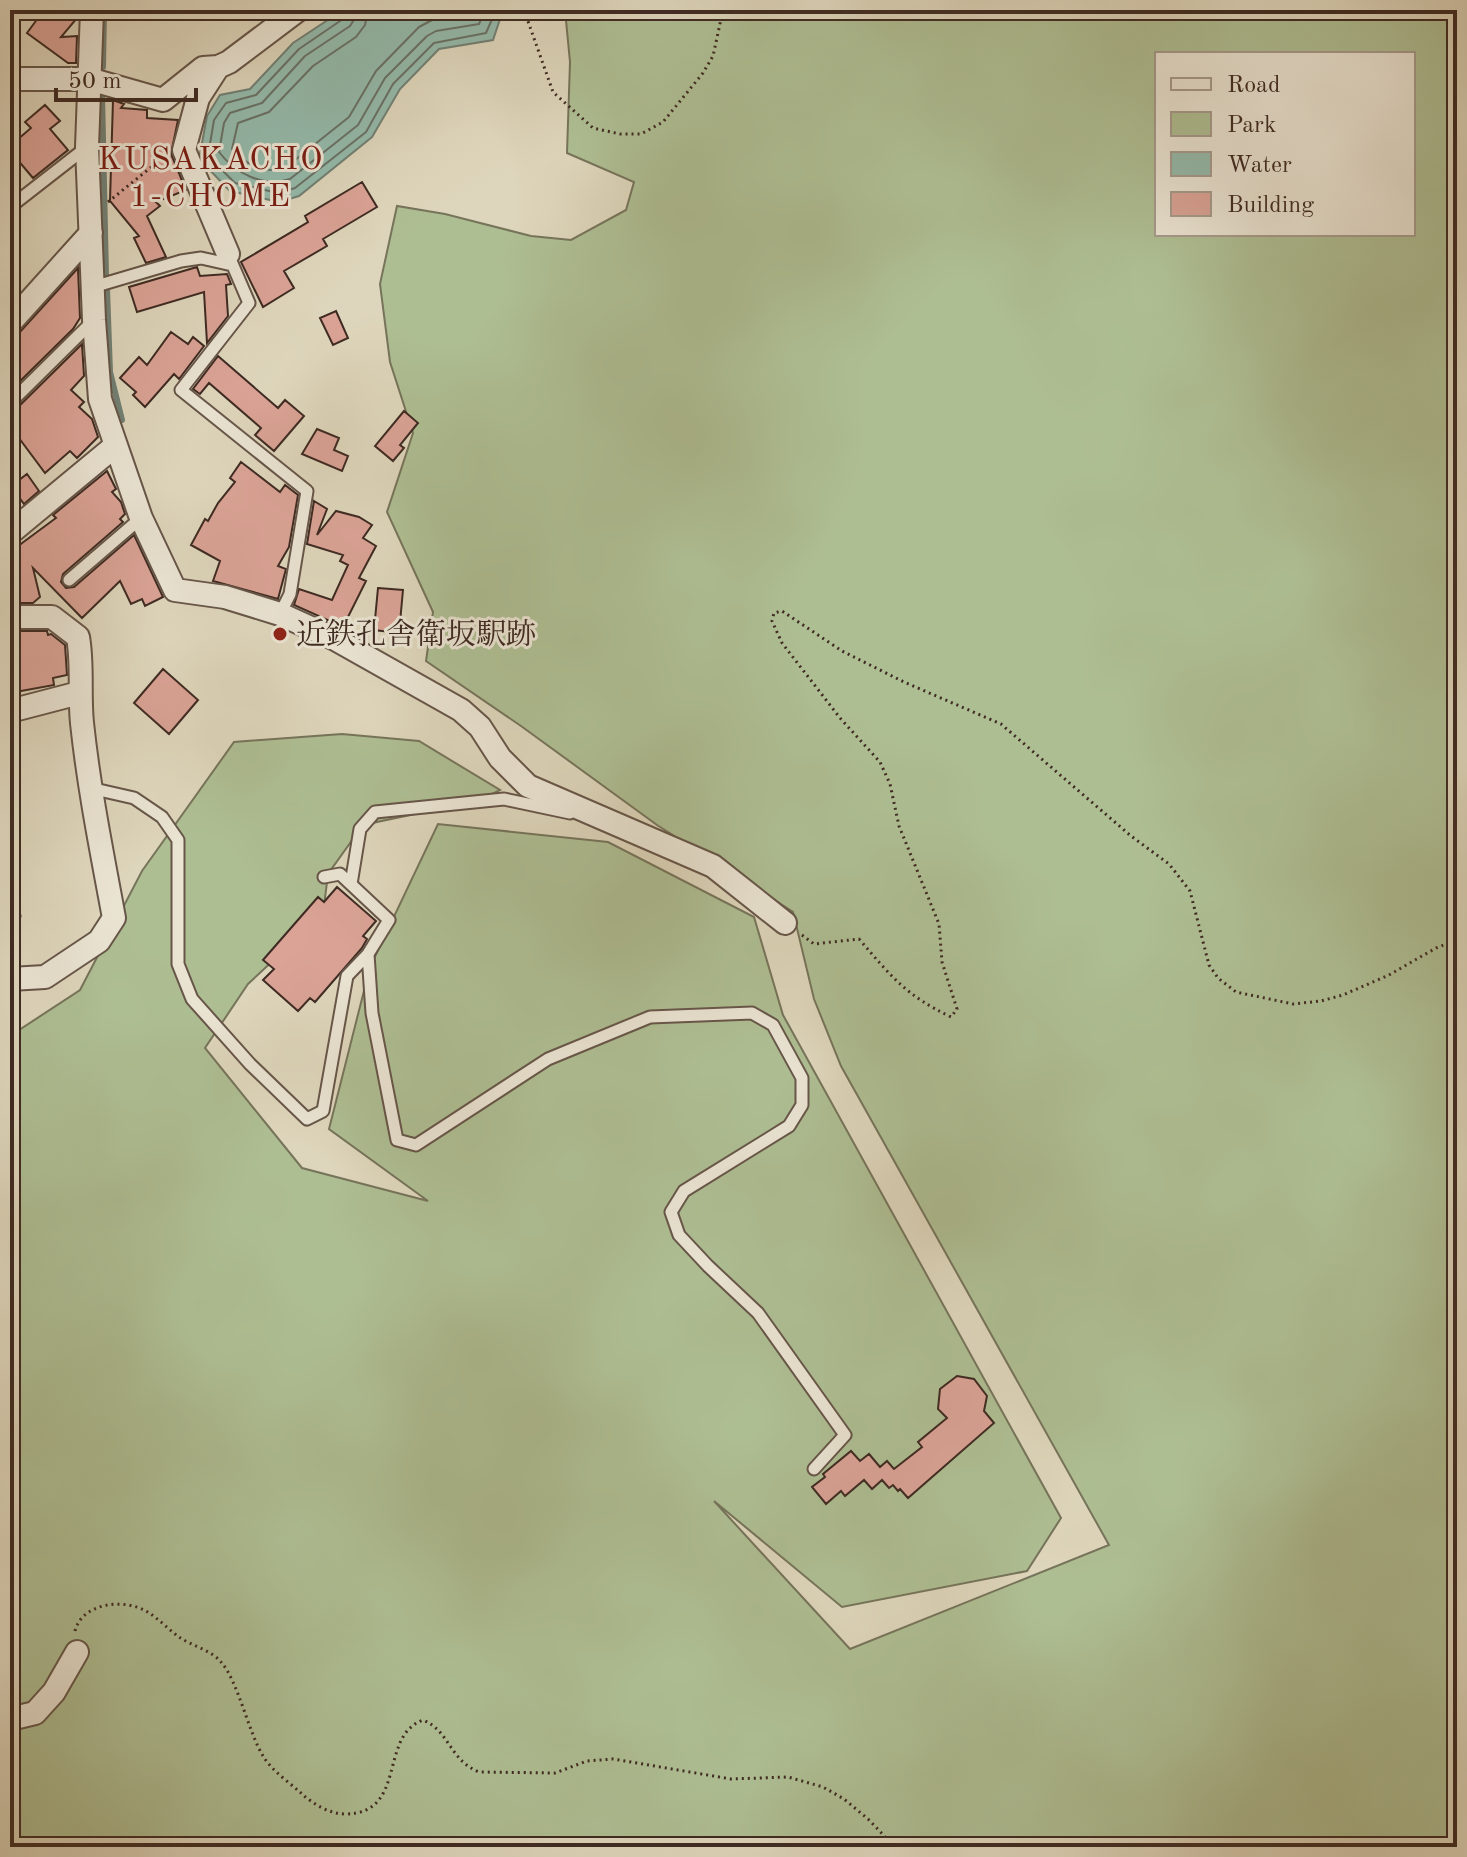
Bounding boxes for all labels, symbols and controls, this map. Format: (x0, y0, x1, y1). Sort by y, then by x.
scale bar (56, 52, 196, 102)
legend (1155, 52, 1415, 236)
text: 50 m (68, 70, 122, 94)
text: Road (1227, 74, 1280, 98)
text: Park (1227, 114, 1276, 138)
district label: KUSAKACHO 1-CHOME (98, 145, 324, 214)
text: Water (1227, 154, 1292, 178)
text: Building (1227, 194, 1314, 218)
place label: 近鉄孔舎衛坂駅跡 (296, 618, 536, 651)
marker: 近鉄孔舎衛坂駅跡 (271, 625, 289, 643)

